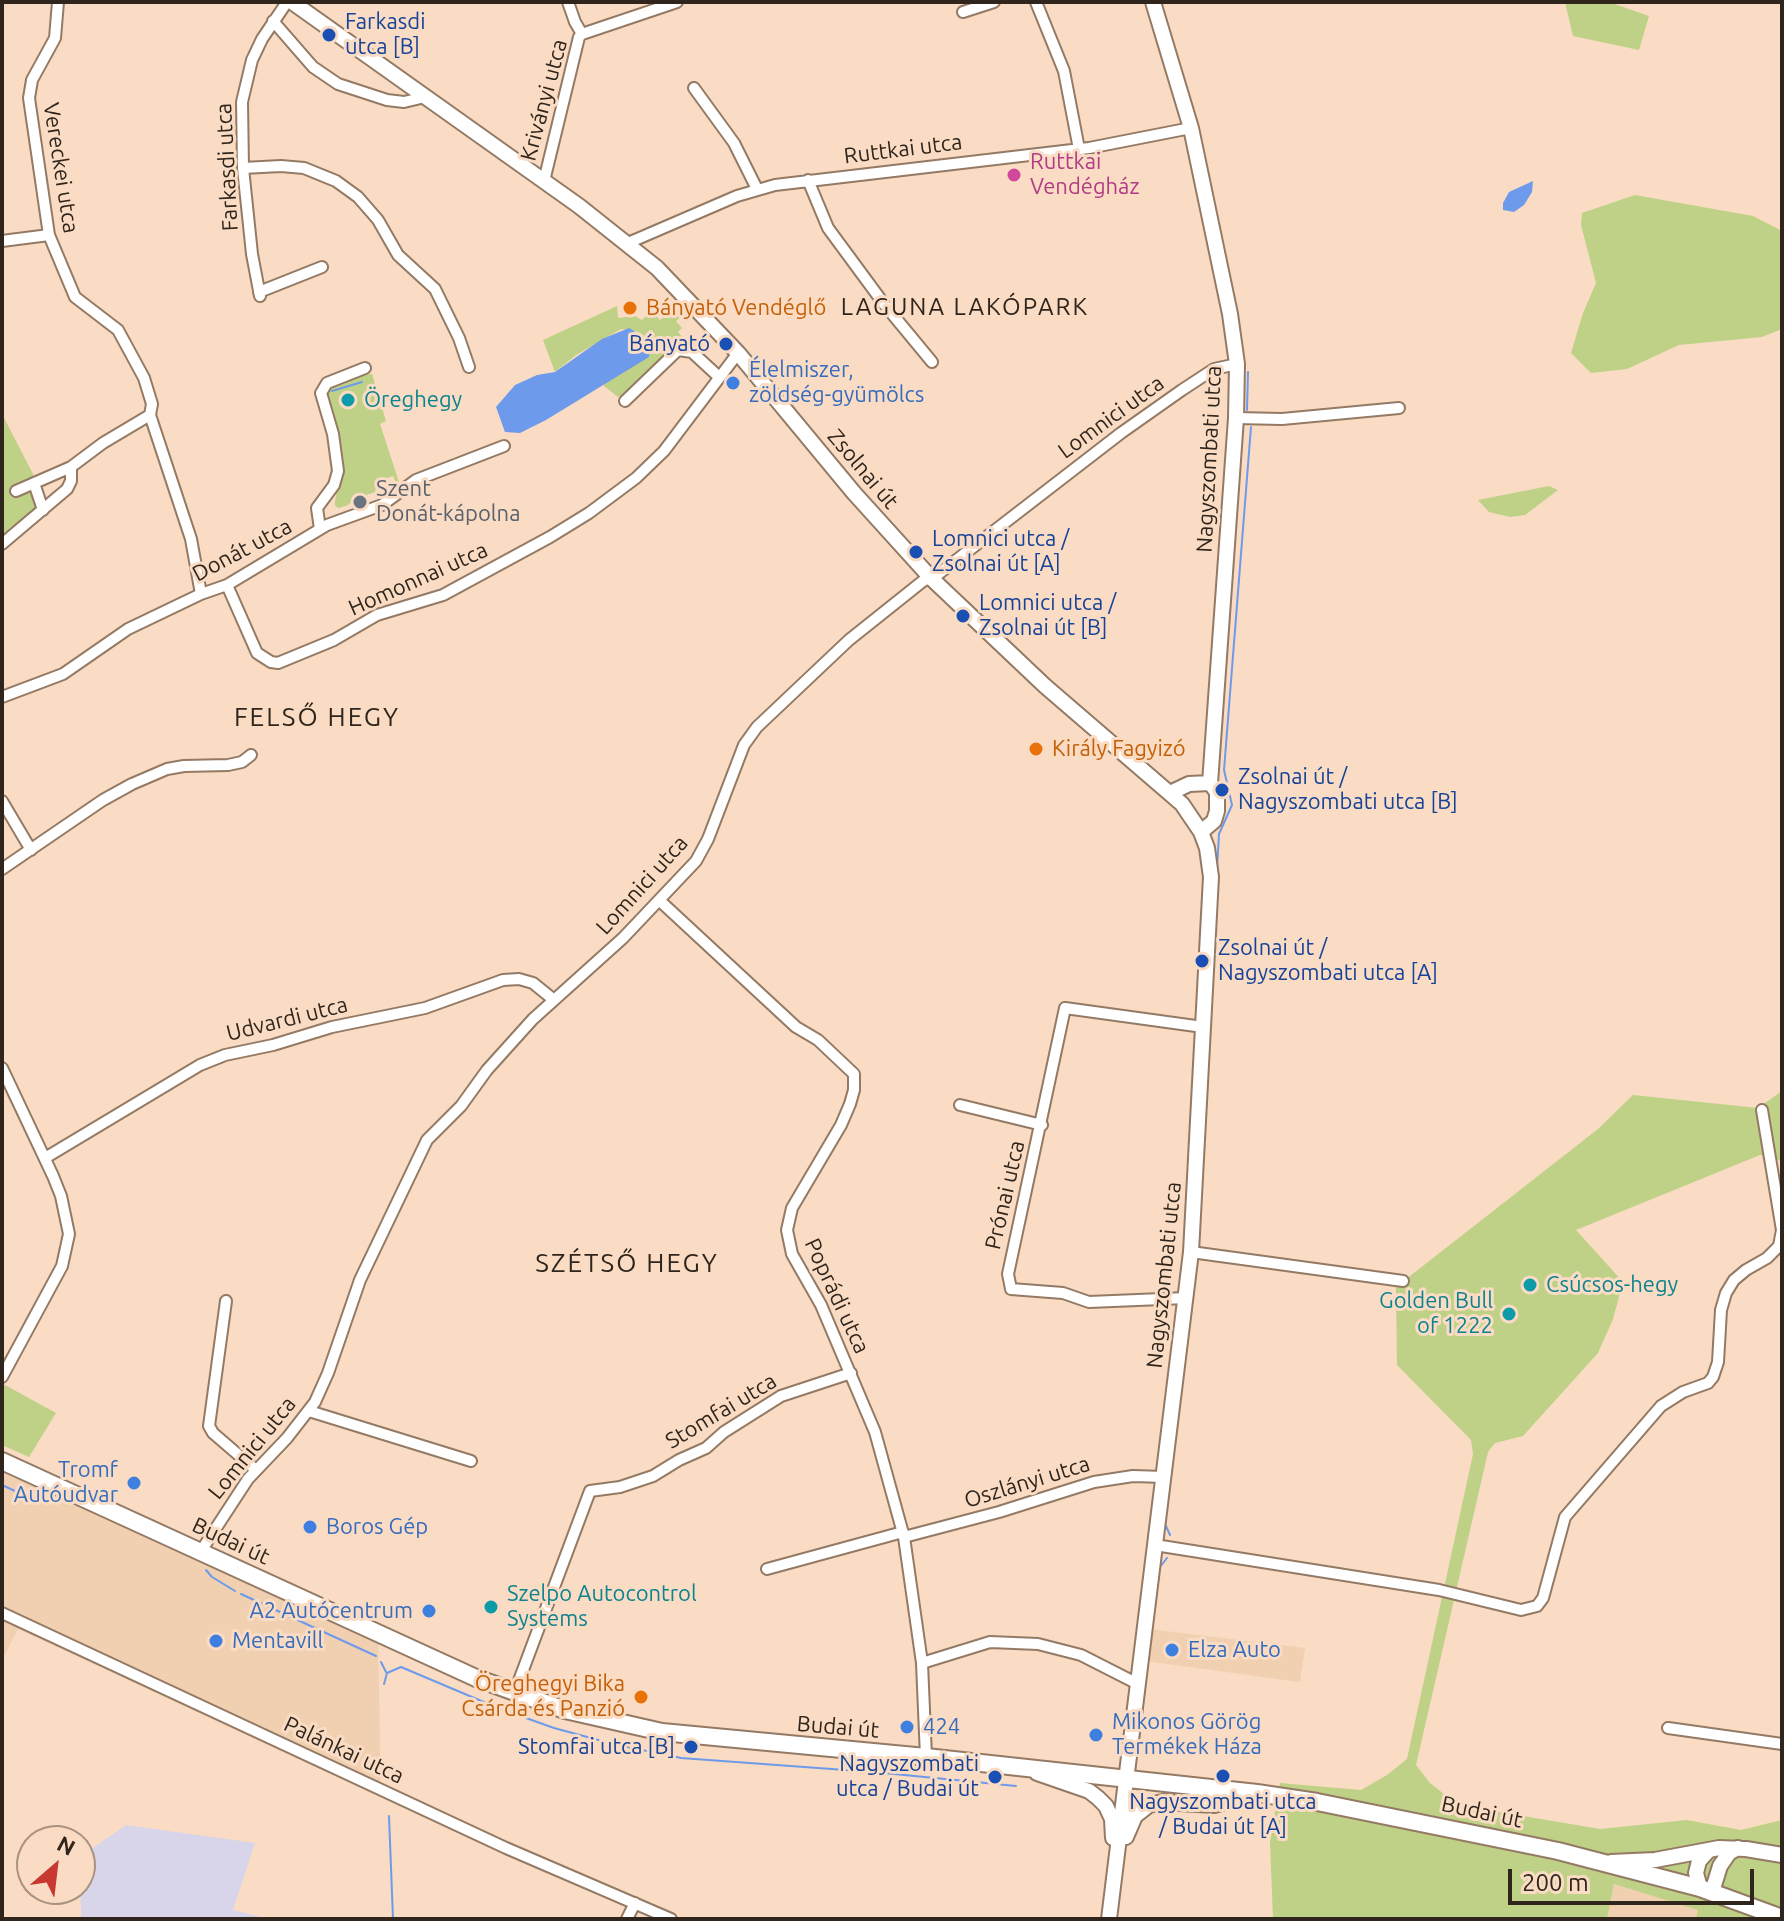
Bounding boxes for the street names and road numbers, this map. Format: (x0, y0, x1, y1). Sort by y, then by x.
street label: Kriványi utca (515, 36, 573, 164)
street label: Vereckei utca (38, 101, 84, 235)
street label: Farkasdi utca (210, 102, 244, 232)
street label: Ruttkai utca (842, 129, 964, 169)
street label: Nagyszombati utca (1191, 365, 1227, 553)
street label: Lomnici utca (1053, 370, 1169, 464)
street label: Zsolnai út (822, 424, 904, 514)
street label: Donát utca (188, 513, 296, 587)
street label: Homonnai utca (344, 537, 492, 621)
street label: Lomnici utca (591, 830, 693, 940)
street label: Udvardi utca (224, 991, 350, 1047)
street label: Prónai utca (980, 1138, 1030, 1252)
street label: Nagyszombati utca (1141, 1180, 1187, 1370)
street label: Poprádi utca (799, 1234, 875, 1358)
street label: Stomfai utca (661, 1368, 781, 1454)
street label: Lomnici utca (203, 1391, 301, 1505)
street label: Oszlányi utca (961, 1450, 1093, 1514)
street label: Budai út (188, 1512, 274, 1570)
street label: Budai út (796, 1710, 880, 1744)
street label: Palánkai utca (280, 1711, 408, 1789)
street label: Budai út (1439, 1791, 1525, 1833)

